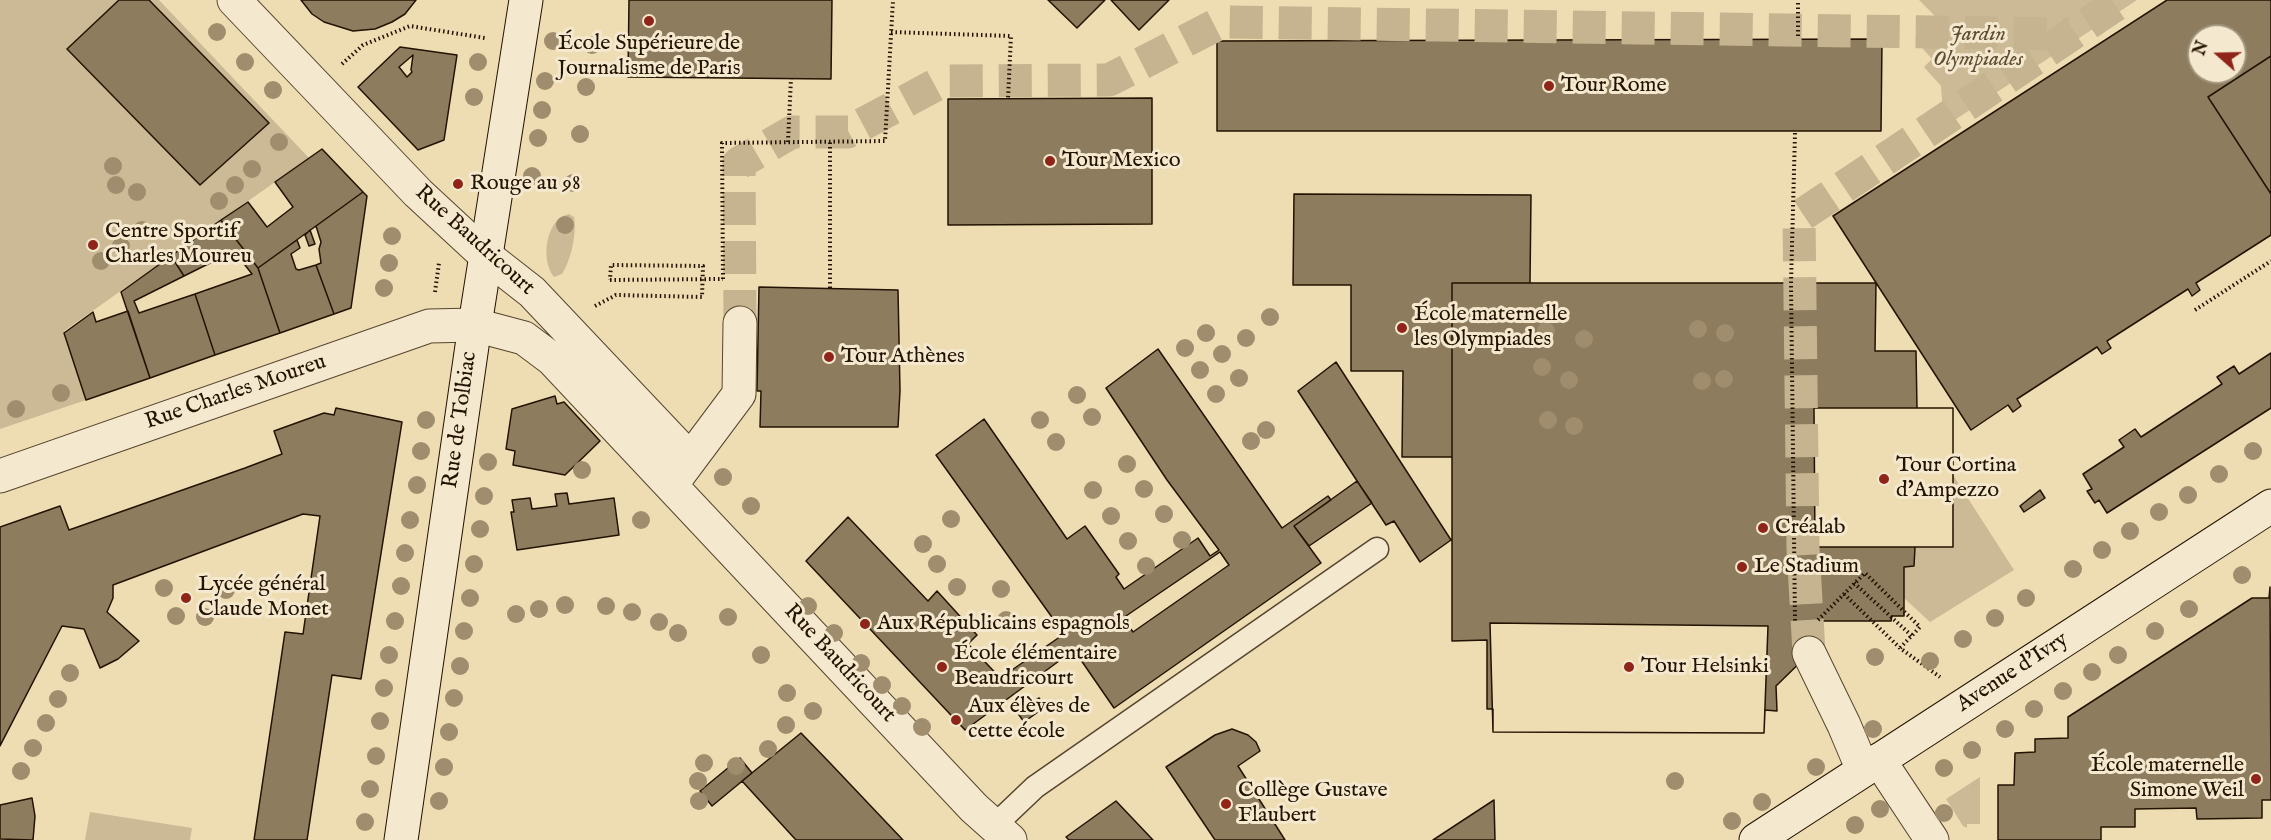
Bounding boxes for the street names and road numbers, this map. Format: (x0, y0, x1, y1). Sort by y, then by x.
street label: Rue Baudricourt (409, 180, 539, 302)
street label: Rue Charles Moureu (142, 350, 330, 436)
street label: Rue de Tolbiac (438, 350, 484, 490)
street label: Rue Baudricourt (777, 599, 901, 729)
street label: Avenue d'Ivry (1952, 627, 2074, 719)

